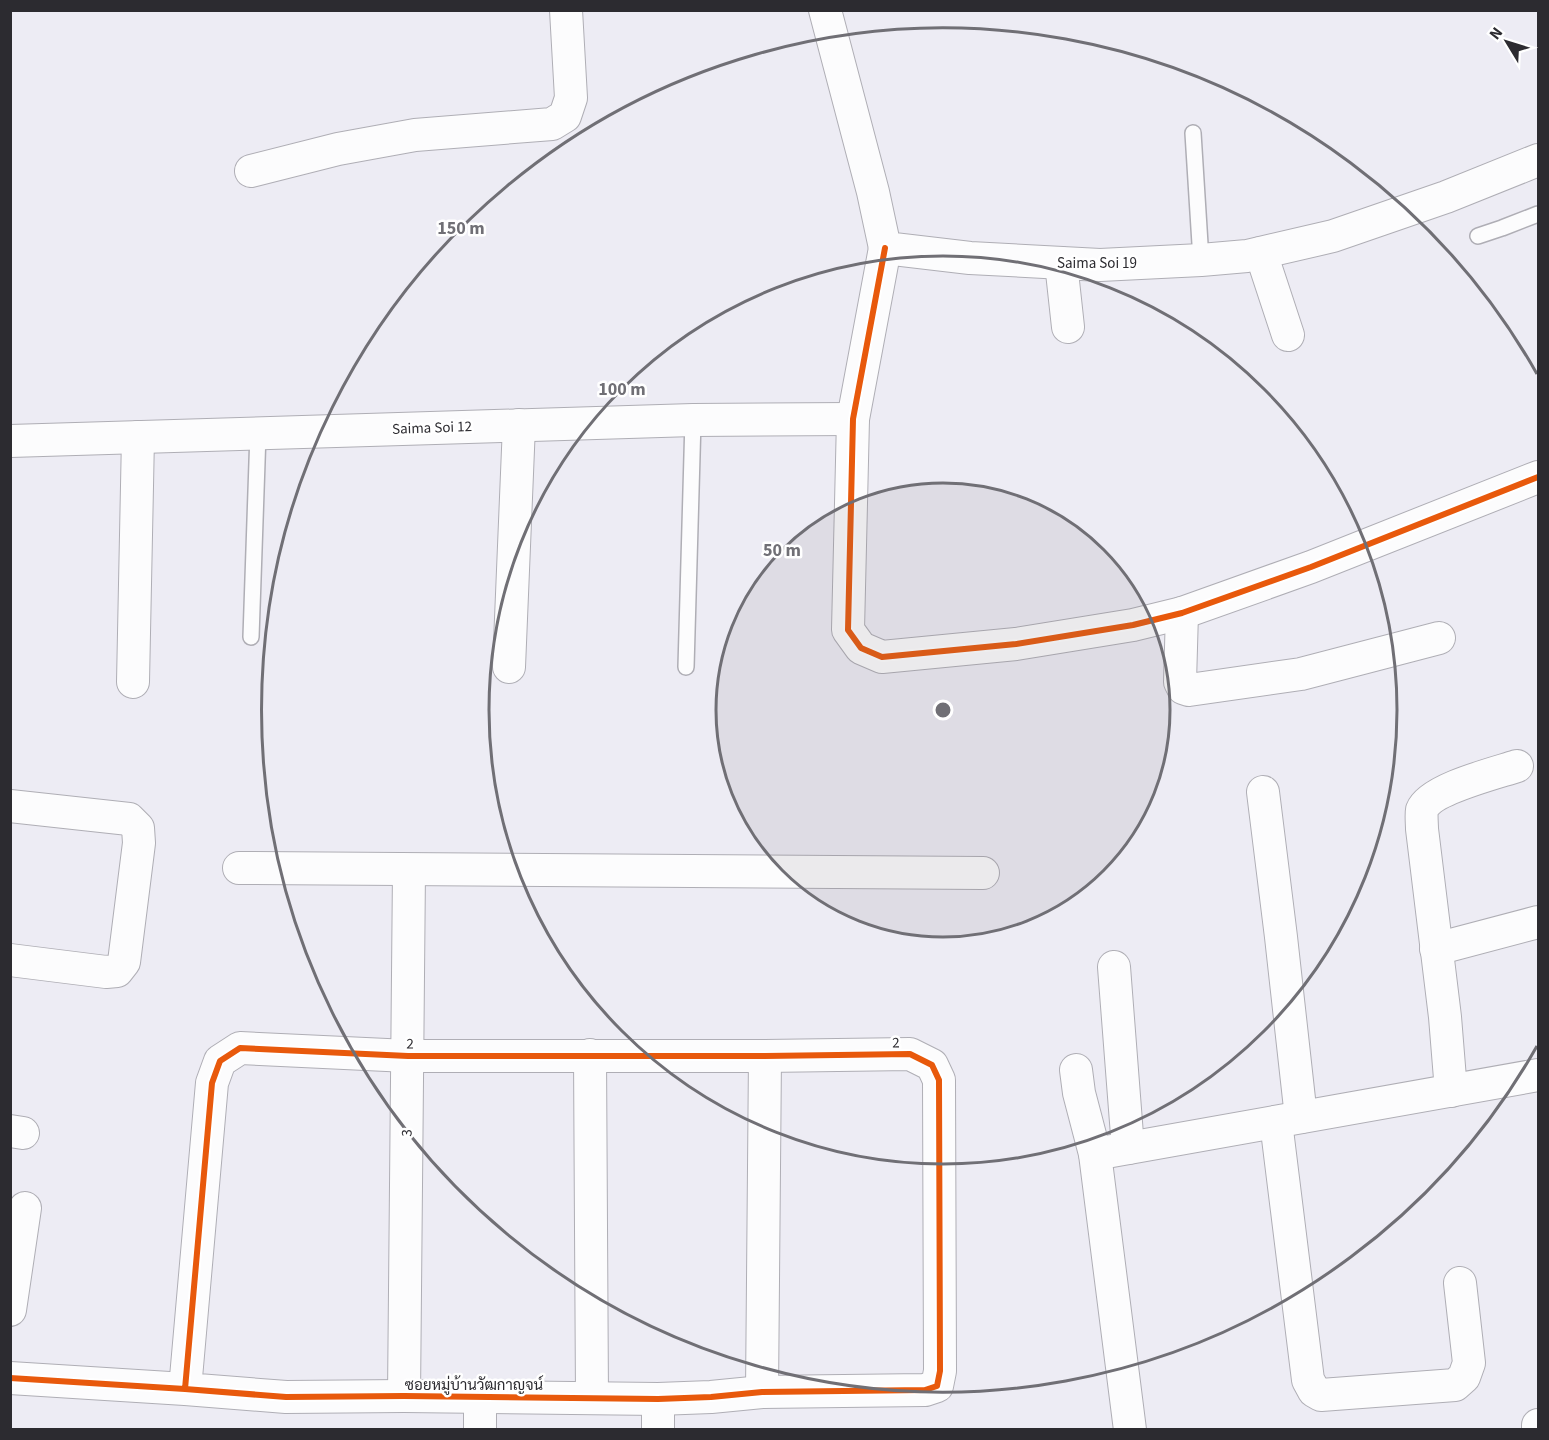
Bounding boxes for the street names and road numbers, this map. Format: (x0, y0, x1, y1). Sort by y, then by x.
street label: Saima Soi 19 (1057, 253, 1137, 274)
street label: Saima Soi 12 (392, 416, 472, 440)
street label: 2 (892, 1032, 900, 1054)
street label: 2 (406, 1033, 414, 1055)
street label: 3 (396, 1129, 418, 1137)
street label: ซอยหมู่บ้านวัฒกาญจน์ (405, 1375, 543, 1396)

